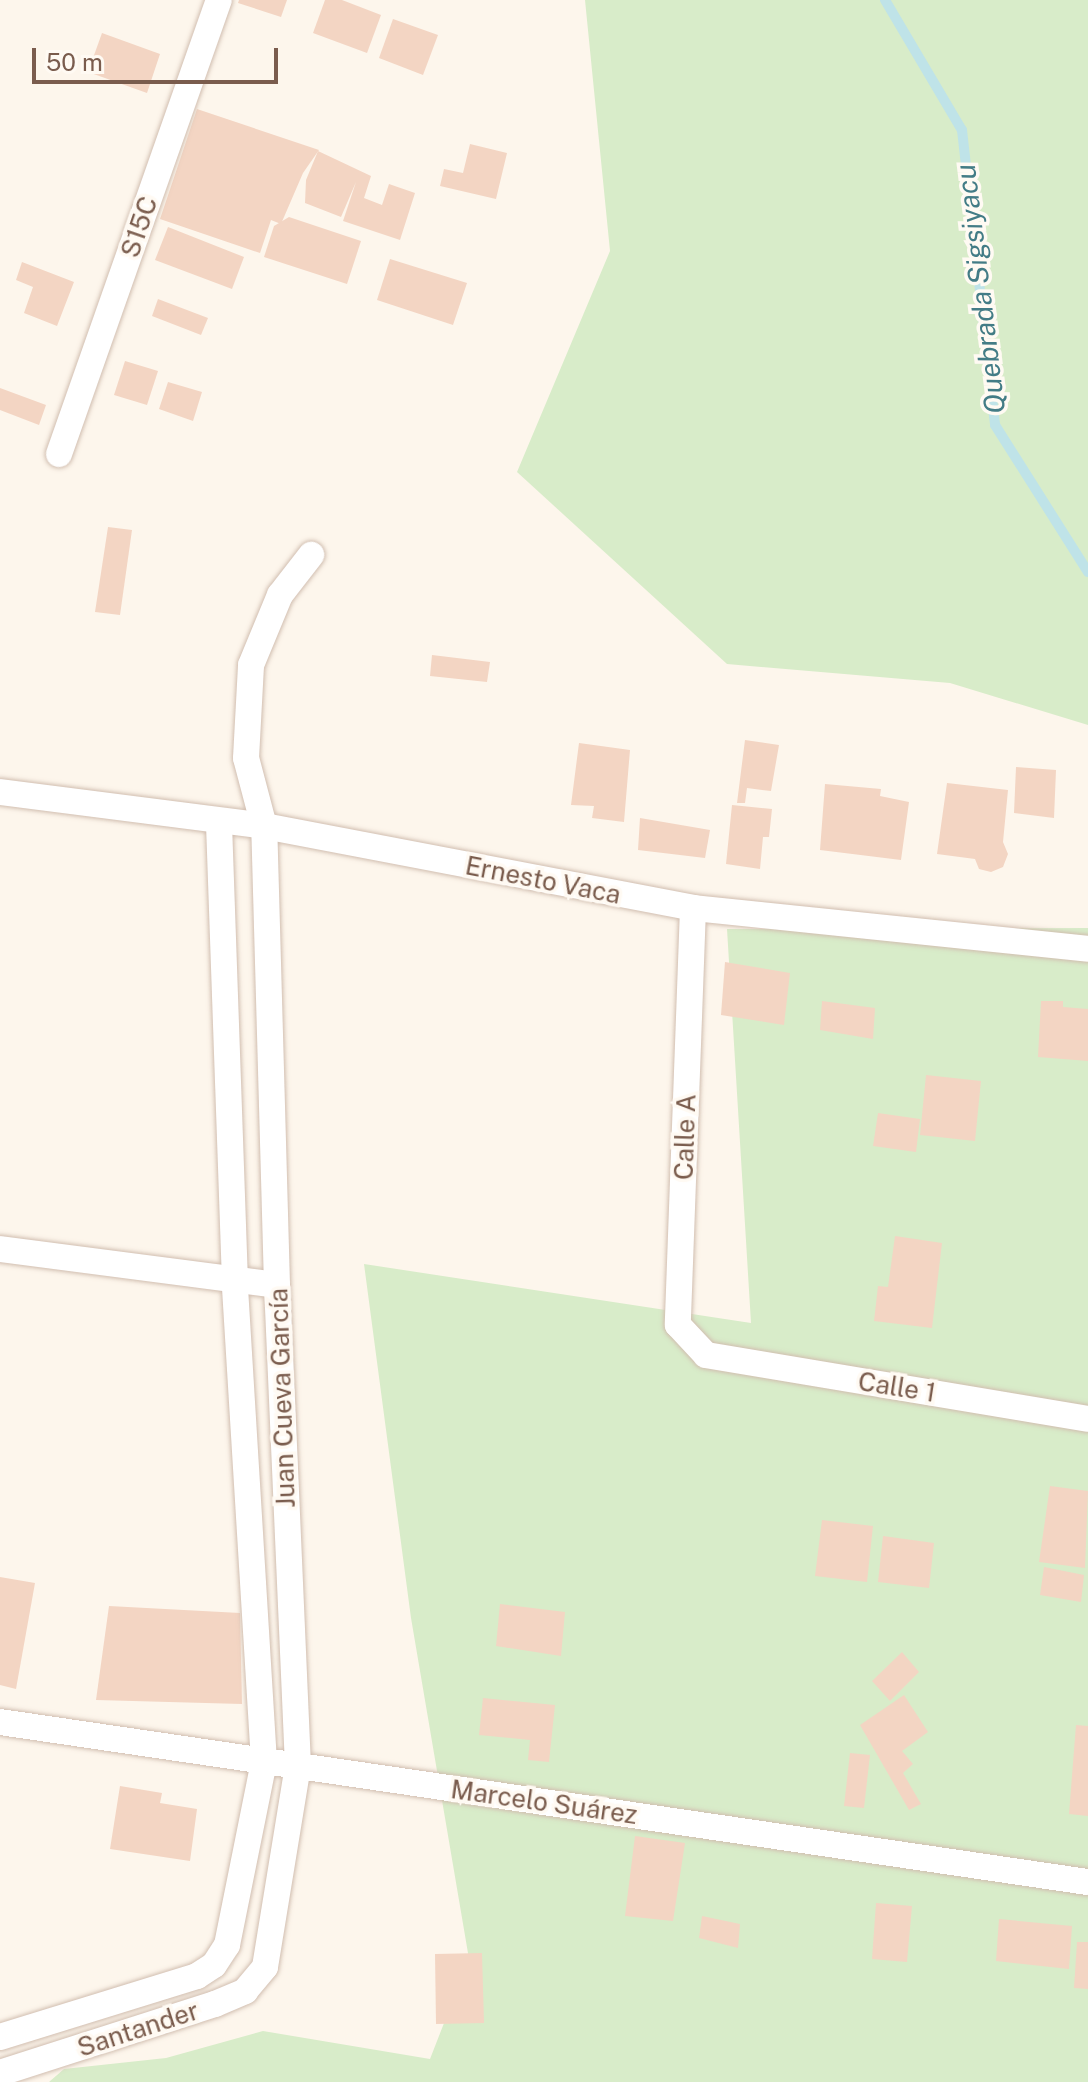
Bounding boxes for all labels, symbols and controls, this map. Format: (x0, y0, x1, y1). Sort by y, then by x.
scale bar (36, 32, 282, 82)
text: 50 m (46, 48, 103, 76)
water label: Quebrada Sigsiyacu (948, 162, 1012, 416)
street label: S15C (114, 192, 164, 262)
street label: Ernesto Vaca (462, 850, 624, 910)
street label: Calle A (668, 1093, 702, 1181)
street label: Juan Cueva García (263, 1288, 301, 1508)
street label: Calle 1 (856, 1365, 938, 1409)
street label: Marcelo Suárez (449, 1773, 639, 1831)
street label: Santander (73, 1995, 203, 2063)

